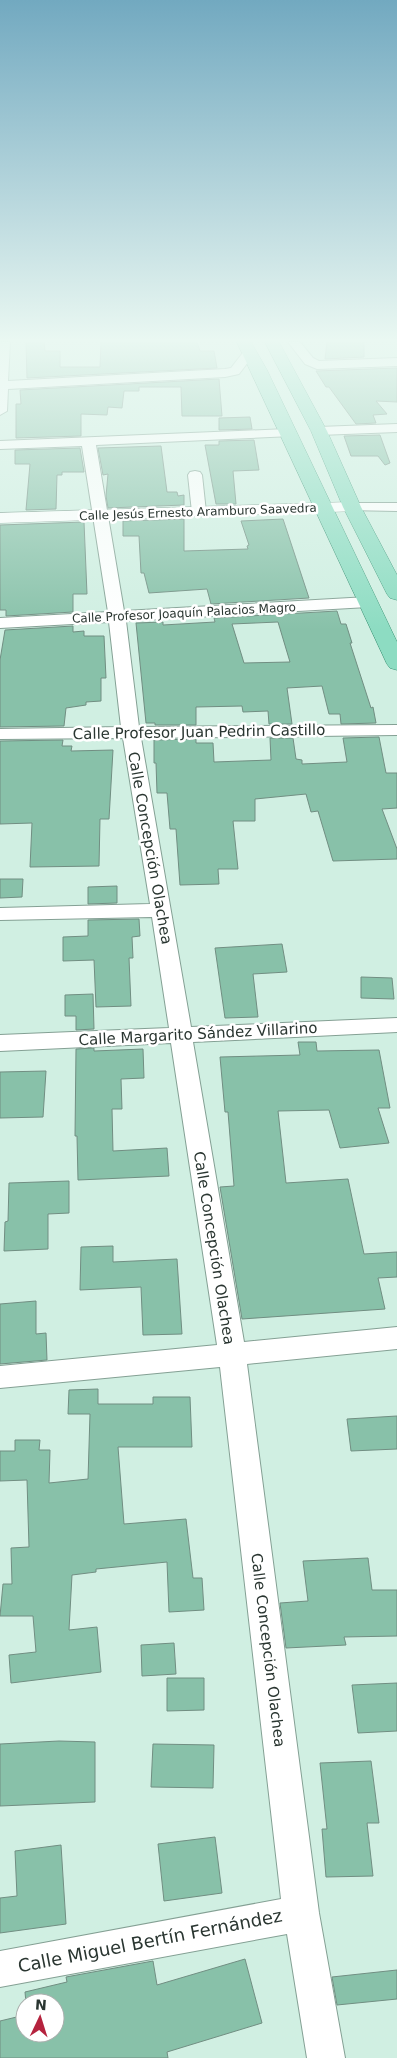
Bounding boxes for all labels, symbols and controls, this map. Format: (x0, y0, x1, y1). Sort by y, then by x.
street label: Calle Jesús Ernesto Aramburo Saavedra (79, 501, 317, 523)
street label: Calle Profesor Joaquín Palacios Magro (72, 600, 296, 626)
street label: Calle Profesor Juan Pedrin Castillo (73, 721, 325, 743)
street label: Calle Concepción Olachea (124, 750, 176, 946)
street label: Calle Margarito Sández Villarino (78, 1019, 318, 1049)
street label: Calle Concepción Olachea (190, 1150, 238, 1346)
street label: Calle Concepción Olachea (247, 1552, 289, 1748)
street label: Calle Miguel Bertín Fernández (16, 1905, 284, 1976)
north arrow (15, 1993, 65, 2043)
text: N (35, 1997, 47, 2013)

